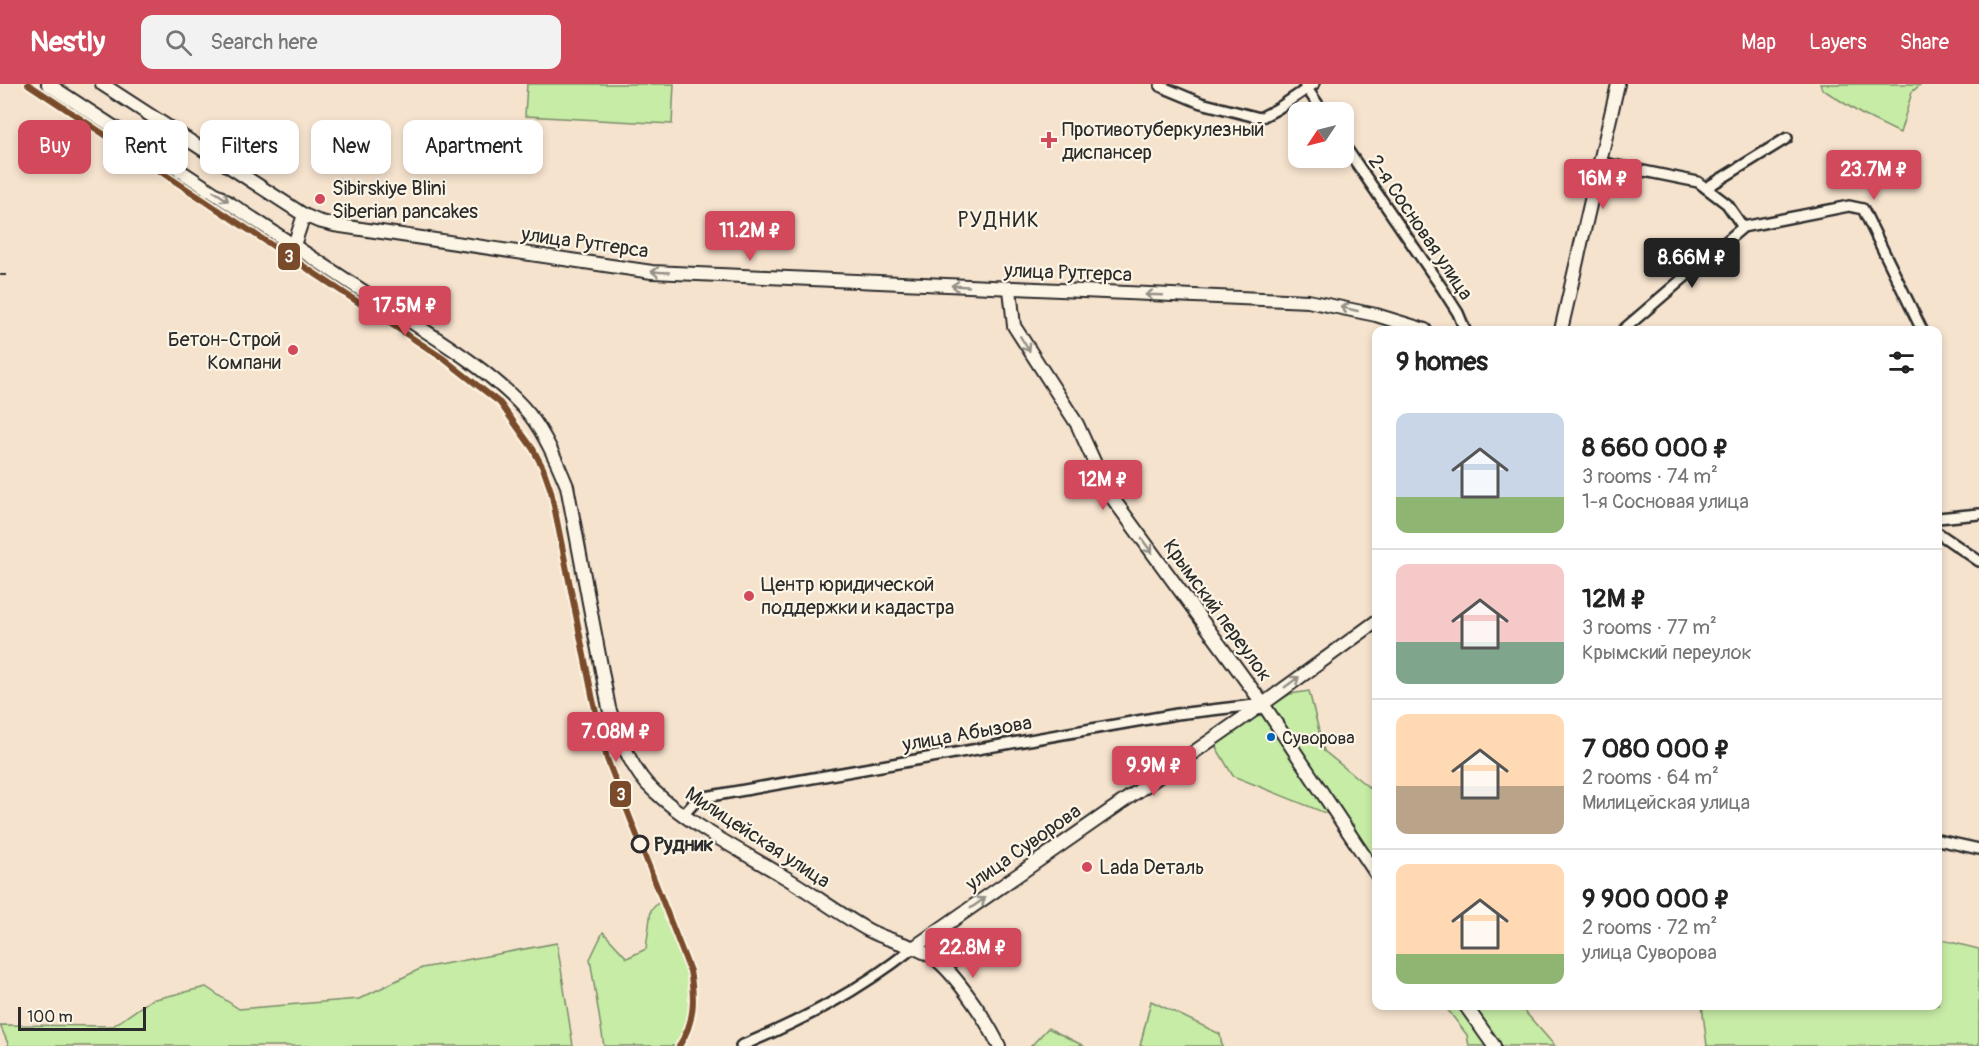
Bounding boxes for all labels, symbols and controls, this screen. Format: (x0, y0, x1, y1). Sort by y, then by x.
search box (141, 15, 561, 69)
text: Nestly (30, 25, 105, 60)
icon: search (162, 26, 195, 59)
text: Search here (210, 28, 318, 56)
text: Map (1741, 29, 1776, 56)
text: Layers (1809, 29, 1867, 56)
text: Share (1900, 29, 1949, 56)
north arrow (1288, 102, 1354, 168)
map controls (1288, 102, 1354, 168)
place label: Противотуберкулезный диспансер (1062, 117, 1264, 165)
chip: Buy (18, 120, 91, 174)
chip: Rent (103, 120, 188, 174)
chip: Filters (200, 120, 299, 174)
chip: New (311, 120, 391, 174)
chip: Apartment (403, 120, 543, 174)
marker: Противотуберкулезный диспансер (1040, 131, 1058, 149)
street label: 2-я Сосновая улица (1363, 150, 1479, 305)
pin: 23.7M ₽ (1819, 150, 1929, 201)
text: 23.7M ₽ (1840, 157, 1908, 182)
pin: 16M ₽ (1561, 159, 1645, 210)
text: 16M ₽ (1578, 166, 1628, 191)
place label: Sibirskiye Blini Siberian pancakes (332, 176, 478, 224)
one-way arrow (212, 190, 228, 202)
marker: Sibirskiye Blini Siberian pancakes (313, 192, 327, 206)
district label: РУДНИК (958, 207, 1040, 234)
pin: 11.2M ₽ (695, 211, 805, 262)
text: 11.2M ₽ (719, 218, 781, 243)
street label: улица Рутгерса (519, 221, 650, 264)
pin: 8.66M ₽ (1637, 238, 1747, 289)
line badge: 3 (277, 242, 301, 271)
text: 8.66M ₽ (1658, 245, 1726, 270)
text: 3 (285, 247, 294, 267)
street label: улица Рутгерса (1002, 258, 1132, 287)
one-way arrow (650, 267, 670, 278)
one-way arrow (950, 281, 970, 292)
pin: 17.5M ₽ (350, 286, 460, 337)
one-way arrow (1145, 289, 1165, 300)
text: 17.5M ₽ (373, 293, 437, 318)
one-way arrow (1339, 303, 1359, 314)
place label: Бетон-Строй Компани (168, 327, 281, 375)
one-way arrow (1019, 335, 1031, 352)
marker: Бетон-Строй Компани (286, 343, 300, 357)
text: 9 homes (1396, 346, 1488, 378)
icon: filters (1885, 346, 1918, 379)
text: 8 660 000 ₽ (1582, 432, 1729, 464)
icon: home (1444, 437, 1516, 509)
pin: 12M ₽ (1061, 460, 1145, 511)
text: 3 rooms · 74 m² (1582, 464, 1718, 489)
text: 12M ₽ (1078, 467, 1128, 492)
text: 1-я Сосновая улица (1582, 489, 1749, 514)
street label: Крымский переулок (1158, 534, 1278, 686)
one-way arrow (1141, 538, 1153, 554)
place label: Центр юридической поддержки и кадастра (761, 572, 954, 620)
text: 12M ₽ (1582, 583, 1647, 615)
icon: home (1444, 588, 1516, 660)
marker: Центр юридической поддержки и кадастра (742, 589, 756, 603)
text: 3 rooms · 77 m² (1582, 615, 1717, 640)
text: Крымский переулок (1582, 640, 1752, 665)
one-way arrow (1284, 676, 1300, 688)
street label: улица Абызова (899, 710, 1034, 757)
pin: 7.08M ₽ (561, 712, 671, 763)
text: 7.08M ₽ (581, 719, 651, 744)
place label: Суворова (1282, 727, 1355, 750)
marker: Суворова (1265, 731, 1277, 743)
text: 7 080 000 ₽ (1582, 733, 1730, 765)
icon: home (1444, 738, 1516, 810)
pin: 9.9M ₽ (1105, 746, 1203, 797)
text: 9.9M ₽ (1126, 753, 1182, 778)
text: 2 rooms · 64 m² (1582, 765, 1719, 790)
line badge: 3 (609, 780, 632, 808)
street label: Милицейская улица (680, 781, 835, 894)
text: 3 (617, 785, 626, 805)
text: Милицейская улица (1582, 790, 1750, 815)
street label: улица Суворова (960, 798, 1086, 897)
place label: Рудник (654, 832, 714, 857)
marker: Рудник (631, 835, 649, 853)
place label: Lada Dеталь (1099, 855, 1204, 880)
marker: Lada Dеталь (1080, 860, 1094, 874)
text: 9 900 000 ₽ (1582, 883, 1730, 915)
icon: home (1444, 888, 1516, 960)
one-way arrow (969, 897, 986, 909)
text: 2 rooms · 72 m² (1582, 915, 1717, 940)
pin: 22.8M ₽ (918, 928, 1028, 979)
text: 22.8M ₽ (939, 935, 1007, 960)
text: улица Суворова (1582, 940, 1717, 965)
scale bar (18, 1004, 146, 1032)
text: 100 m (27, 1007, 73, 1027)

